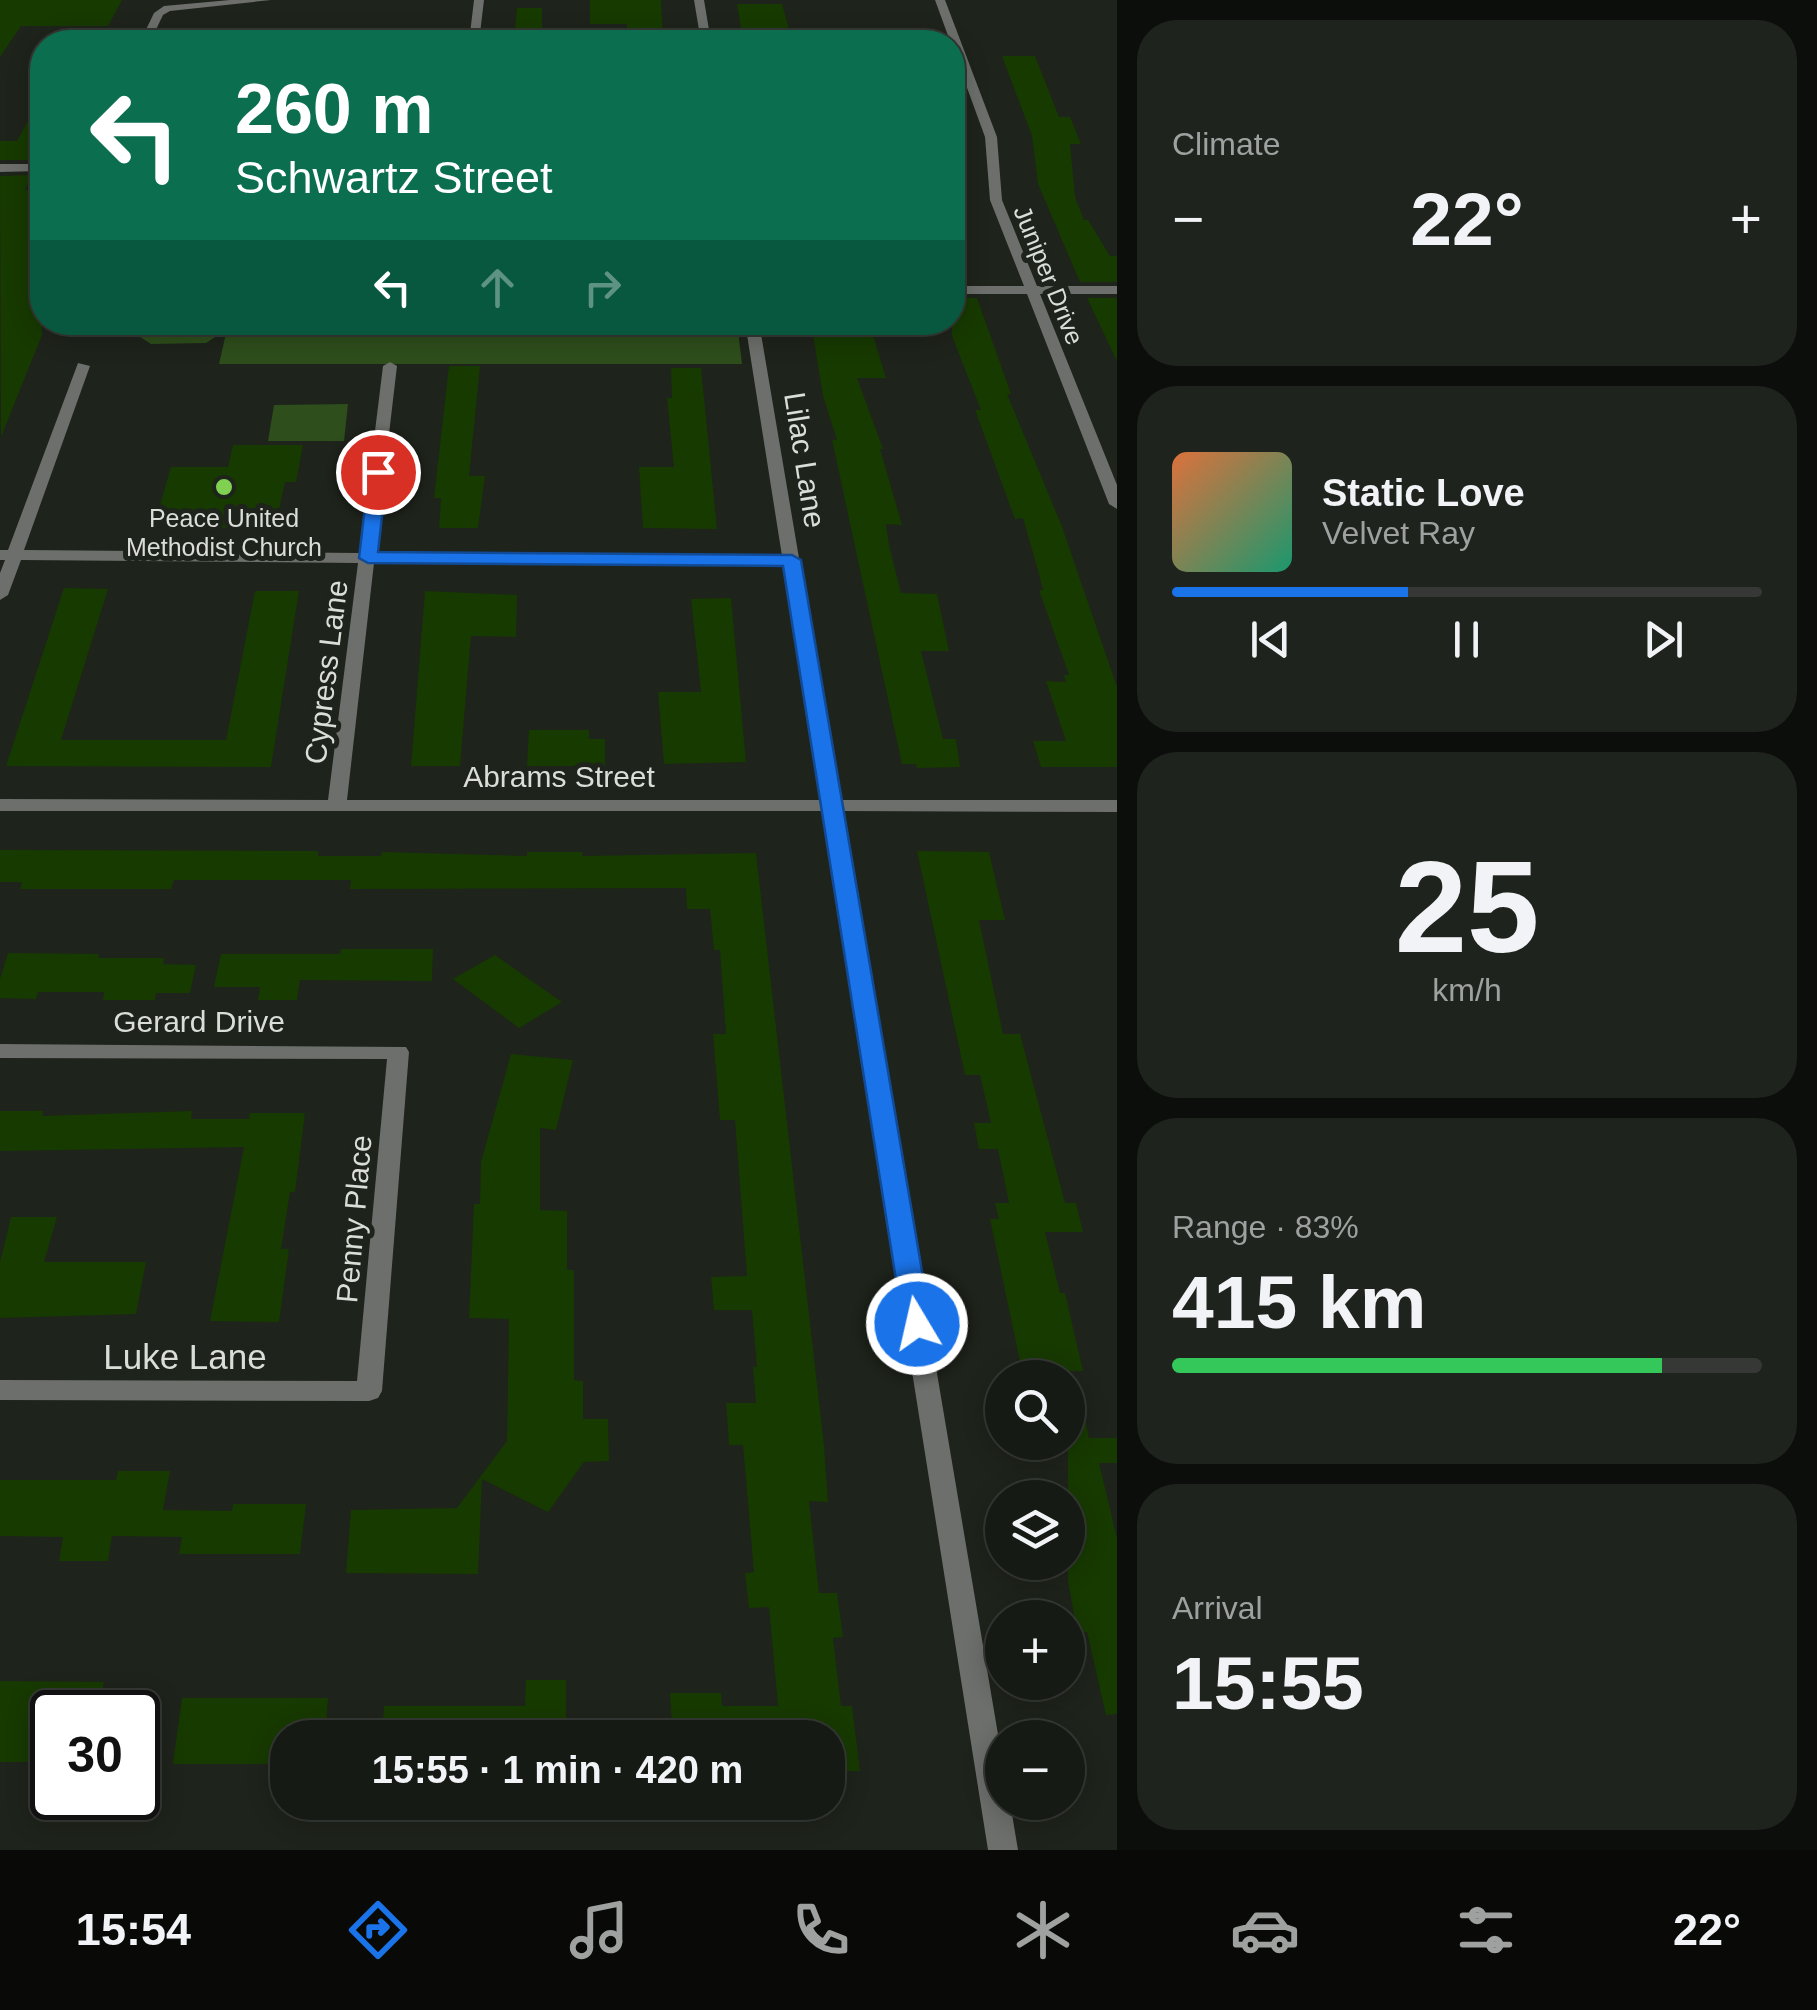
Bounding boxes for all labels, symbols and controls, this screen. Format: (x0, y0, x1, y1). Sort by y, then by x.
icon: left (70, 70, 200, 200)
text: 260 m (235, 70, 433, 148)
text: Climate (1172, 126, 1280, 162)
text: Schwartz Street (235, 152, 553, 203)
text: 22° (1410, 177, 1524, 261)
text: − (1172, 188, 1204, 250)
text: + (1730, 188, 1762, 250)
street label: Juniper Drive (1008, 201, 1090, 349)
icon: left (365, 260, 420, 315)
icon: ahead (470, 260, 525, 315)
icon: right (575, 260, 630, 315)
street label: Lilac Lane (778, 390, 832, 530)
pin (336, 430, 421, 515)
icon: arrive (351, 445, 406, 500)
text: Static Love (1322, 472, 1525, 514)
marker: Peace United Methodist Church (213, 476, 235, 498)
place label: Peace United Methodist Church (126, 504, 322, 561)
text: Velvet Ray (1322, 515, 1475, 551)
street label: Cypress Lane (298, 578, 354, 766)
icon: previous (1243, 612, 1298, 667)
icon: pause (1439, 612, 1494, 667)
icon: next (1636, 612, 1691, 667)
street label: Abrams Street (463, 760, 656, 793)
text: 25 (1395, 834, 1539, 980)
text: km/h (1432, 972, 1502, 1008)
street label: Gerard Drive (113, 1005, 285, 1038)
street label: Penny Place (330, 1134, 378, 1304)
text: Range · 83% (1172, 1209, 1359, 1245)
text: 415 km (1172, 1260, 1426, 1344)
position arrow (865, 1272, 969, 1376)
street label: Luke Lane (103, 1337, 267, 1376)
map controls (985, 1360, 1085, 1820)
button: search (985, 1360, 1085, 1460)
button: layers (985, 1480, 1085, 1580)
text: Arrival (1172, 1590, 1263, 1626)
button: + (985, 1600, 1085, 1700)
text: 15:55 (1172, 1641, 1364, 1725)
speed limit sign: 30 (30, 1690, 160, 1820)
button: − (985, 1720, 1085, 1820)
text: 15:55 · 1 min · 420 m (372, 1749, 743, 1791)
icon: directions (343, 1895, 413, 1965)
icon: music (564, 1895, 634, 1965)
icon: phone (786, 1895, 856, 1965)
icon: climate (1008, 1895, 1078, 1965)
icon: car (1230, 1895, 1300, 1965)
icon: filters (1451, 1895, 1521, 1965)
text: 15:54 (76, 1904, 191, 1955)
text: 22° (1673, 1904, 1741, 1955)

